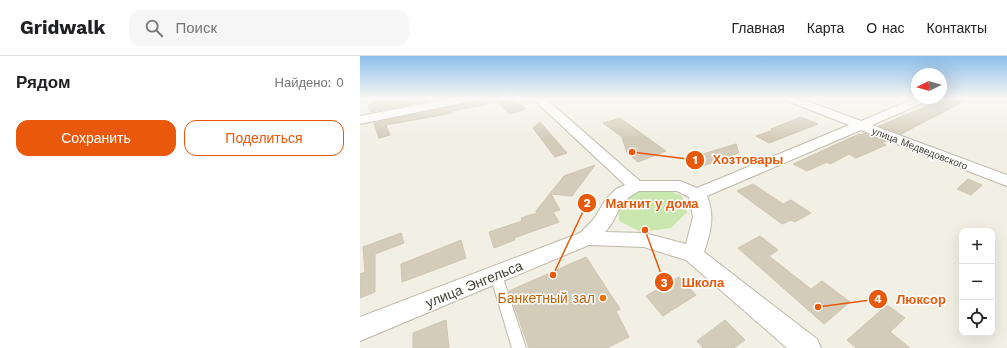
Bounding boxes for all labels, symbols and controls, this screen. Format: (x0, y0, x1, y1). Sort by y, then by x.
search box (129, 10, 409, 46)
text: Gridwalk (20, 16, 105, 39)
icon: search (143, 17, 165, 39)
text: Поиск (175, 19, 217, 37)
text: Главная (732, 20, 785, 36)
text: Карта (807, 20, 844, 36)
text: О нас (866, 20, 905, 36)
text: Контакты (927, 20, 987, 36)
north arrow (911, 68, 947, 104)
text: Рядом (16, 72, 71, 92)
text: Найдено: 0 (275, 75, 344, 90)
button: Сохранить (16, 120, 176, 156)
button: Поделиться (184, 120, 344, 156)
street label: улица Медведовского (870, 125, 970, 172)
callout: Хозтовары (685, 147, 792, 172)
text: Хозтовары (713, 152, 783, 167)
text: 1 (692, 153, 698, 167)
callout: Магнит у дома (577, 191, 707, 216)
text: 2 (583, 196, 591, 210)
text: Магнит у дома (605, 196, 699, 211)
map controls (959, 228, 995, 336)
button: + (959, 228, 995, 264)
street label: улица Энгельса (423, 257, 525, 311)
button: − (959, 264, 995, 300)
callout: Школа (654, 270, 733, 295)
text: Школа (682, 275, 725, 290)
text: 3 (660, 276, 668, 290)
callout: Люксор (868, 287, 954, 312)
place label: Банкетный зал (498, 290, 595, 306)
text: 4 (874, 292, 882, 306)
text: Люксор (896, 292, 946, 307)
marker: Банкетный зал (598, 293, 608, 303)
button: locate (959, 300, 995, 336)

